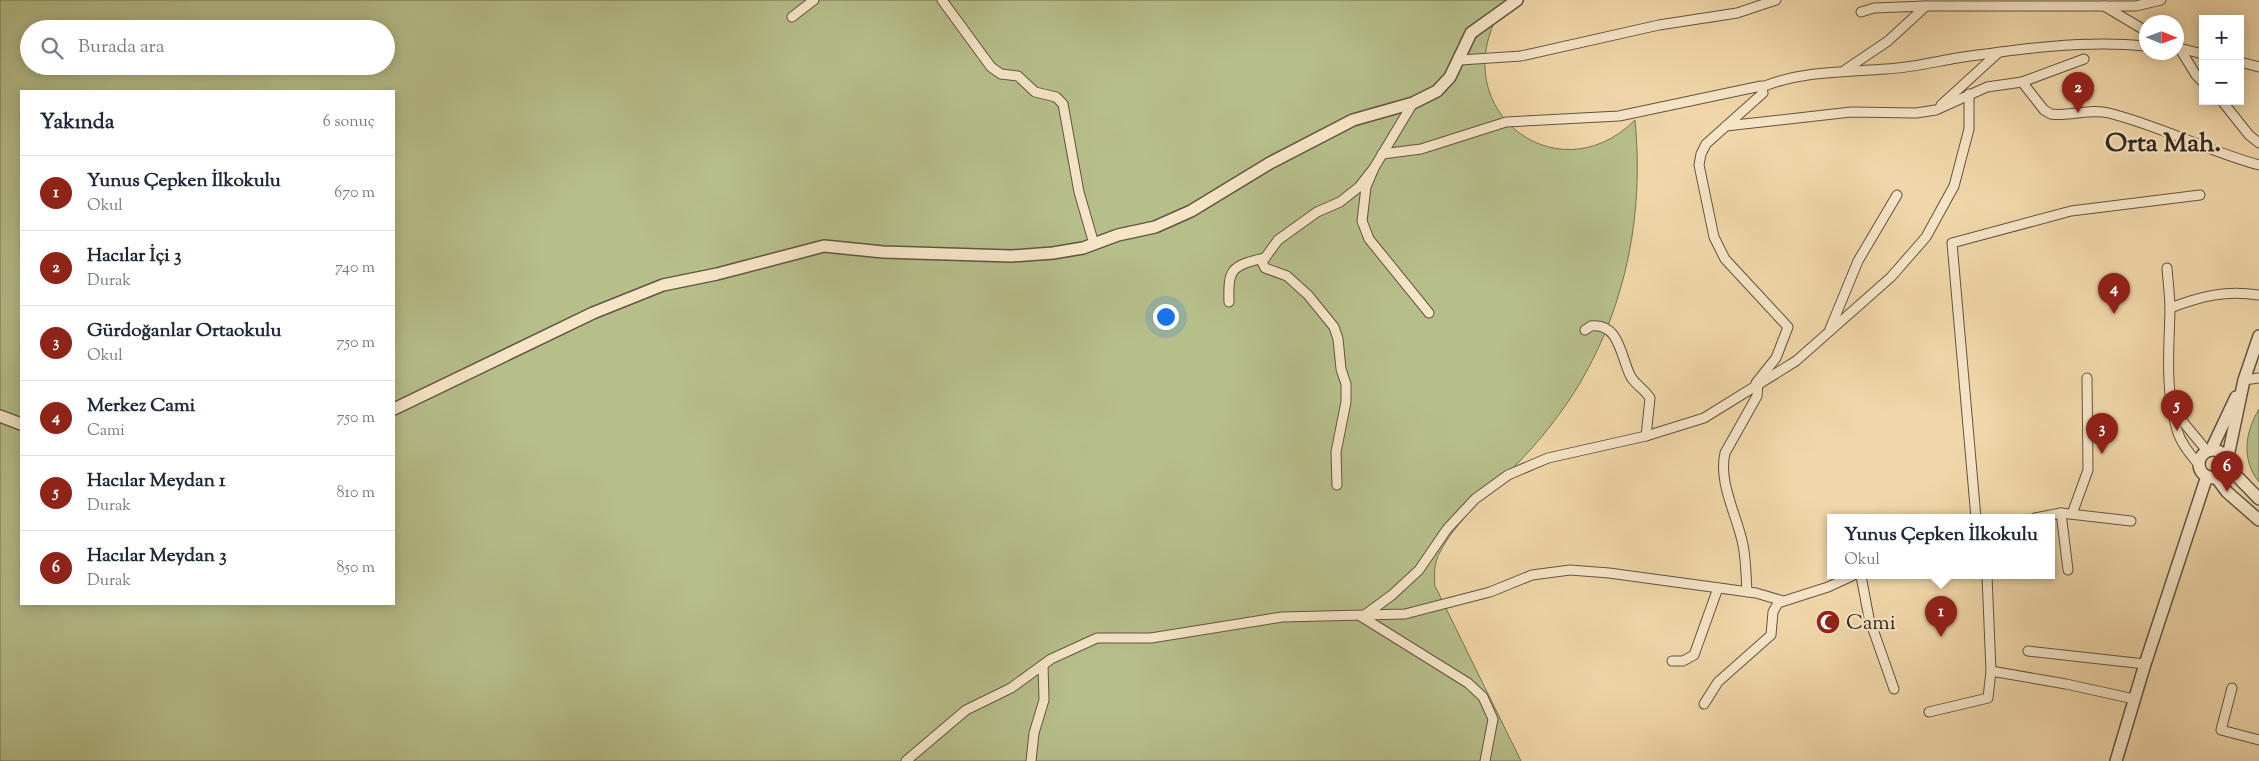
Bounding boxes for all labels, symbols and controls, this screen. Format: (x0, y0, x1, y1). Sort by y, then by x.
north arrow (2139, 15, 2184, 60)
map controls (2199, 15, 2244, 105)
button: + (2199, 15, 2244, 60)
search box (20, 20, 395, 75)
icon: search (38, 34, 66, 62)
text: Burada ara (78, 34, 164, 61)
button: − (2199, 60, 2244, 105)
pin: 2 (2062, 72, 2094, 113)
text: Yakında (40, 108, 114, 138)
text: 6 sonuç (323, 111, 375, 134)
district label: Orta Mah. (2105, 126, 2221, 163)
text: Yunus Çepken İlkokulu (87, 168, 281, 195)
text: 1 (53, 182, 59, 205)
text: 670 m (334, 182, 375, 205)
text: Okul (87, 195, 123, 218)
text: Hacılar İçi 3 (87, 243, 181, 270)
text: 2 (52, 257, 60, 280)
text: 740 m (335, 257, 375, 280)
text: Durak (87, 270, 131, 293)
pin: 4 (2098, 273, 2130, 314)
your location (1153, 304, 1179, 330)
text: Gürdoğanlar Ortaokulu (87, 318, 281, 345)
text: 3 (53, 332, 59, 355)
text: 750 m (336, 332, 375, 355)
text: Okul (87, 345, 123, 368)
pin: 5 (2161, 390, 2193, 431)
text: Merkez Cami (87, 393, 195, 420)
text: 4 (52, 407, 60, 430)
text: 750 m (336, 407, 375, 430)
pin: 3 (2086, 413, 2118, 454)
text: Cami (87, 420, 125, 443)
pin: 6 (2211, 451, 2243, 492)
text: Hacılar Meydan 1 (87, 468, 226, 495)
text: 5 (53, 482, 59, 505)
text: 810 m (337, 482, 375, 505)
text: Durak (87, 495, 131, 518)
popup (1827, 514, 2055, 579)
text: Yunus Çepken İlkokulu (1844, 522, 2038, 549)
text: Hacılar Meydan 3 (87, 543, 227, 570)
text: Okul (1844, 549, 1880, 572)
text: 6 (52, 557, 60, 580)
text: 850 m (336, 557, 375, 580)
text: Durak (87, 570, 131, 593)
pin: 1 (1925, 596, 1957, 637)
mosque icon: Cami (1815, 609, 1841, 635)
place label: Cami (1846, 609, 1896, 639)

